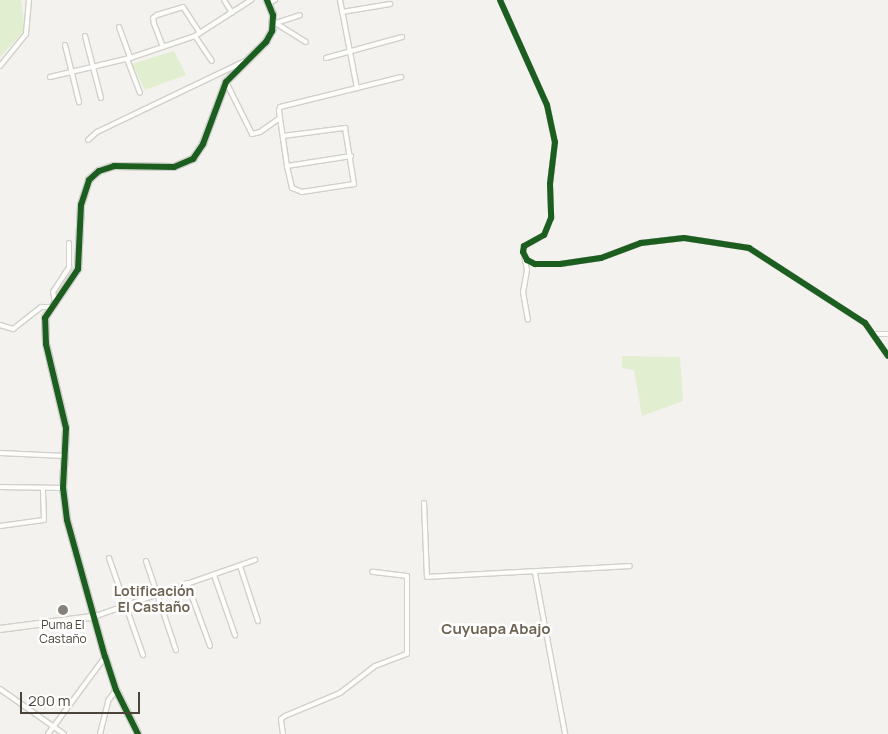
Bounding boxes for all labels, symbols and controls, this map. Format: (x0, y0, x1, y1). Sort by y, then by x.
district label: Lotificación El Castaño (114, 583, 194, 616)
marker: Puma El Castaño (57, 604, 69, 616)
place label: Puma El Castaño (39, 618, 87, 646)
district label: Cuyuapa Abajo (441, 620, 551, 638)
scale bar (22, 682, 142, 714)
text: 200 m (28, 690, 71, 711)

